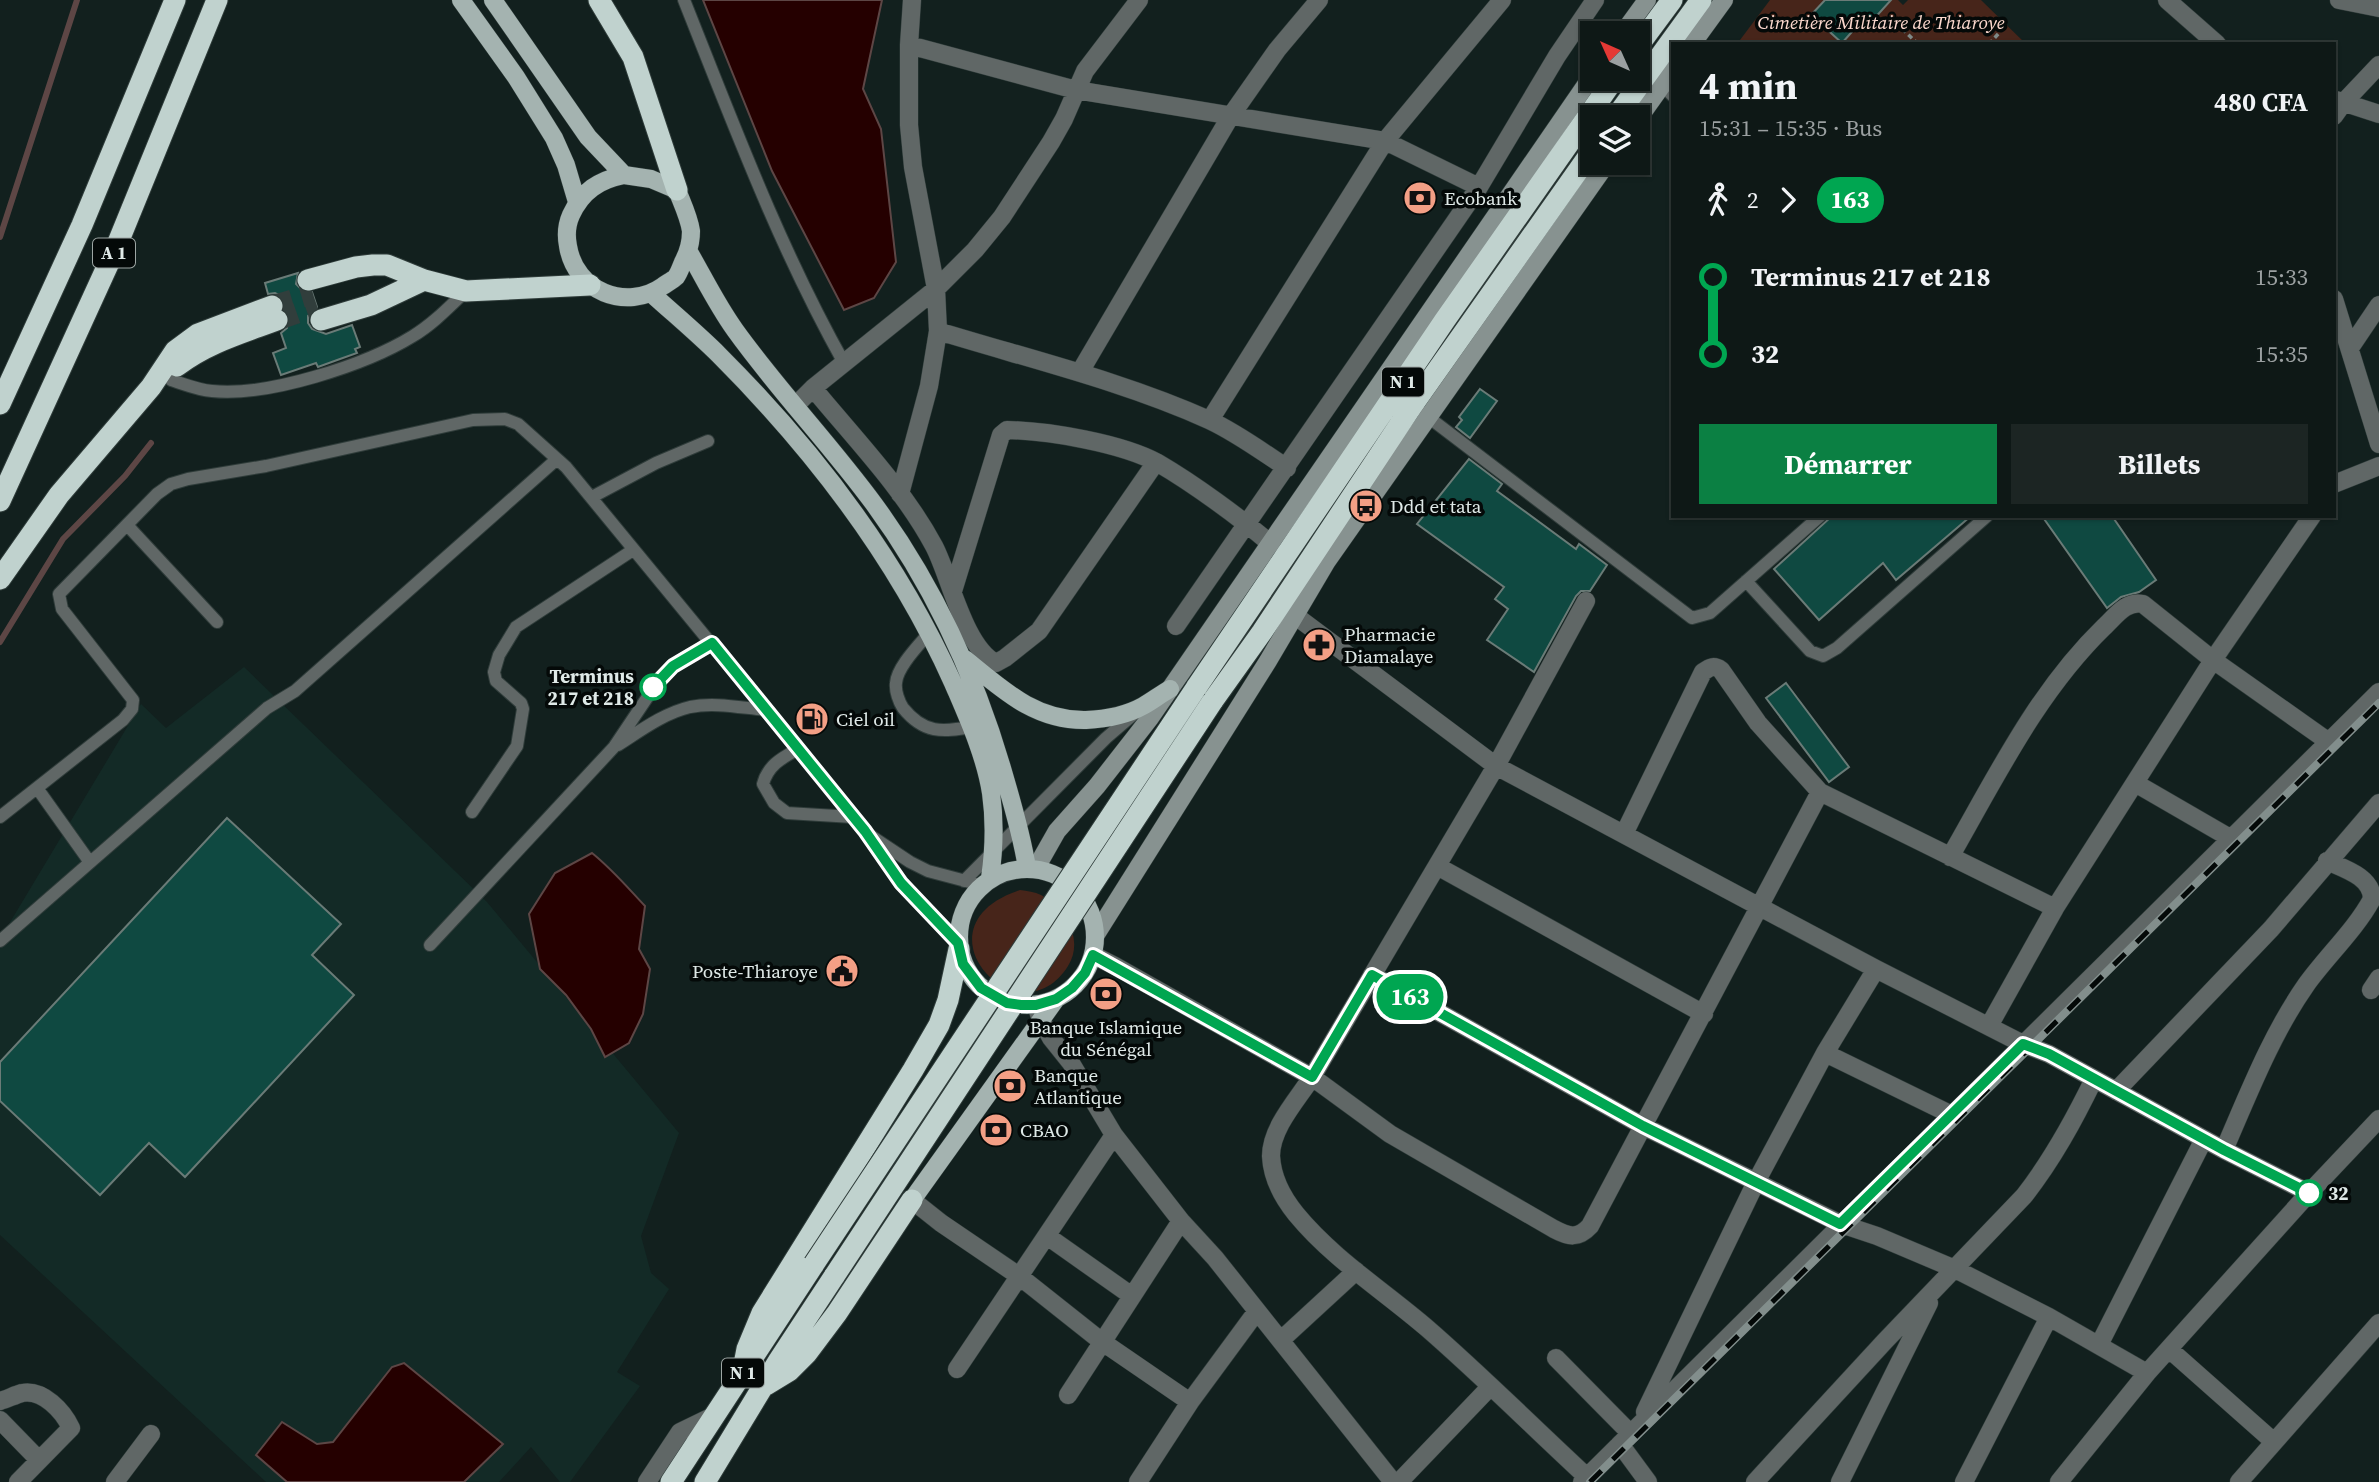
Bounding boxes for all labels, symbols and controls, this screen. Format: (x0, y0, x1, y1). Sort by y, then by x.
park label: Cimetière Militaire de Thiaroye (1758, 9, 2005, 35)
north arrow (1580, 21, 1650, 91)
map controls (1580, 21, 1650, 175)
text: 4 min (1699, 60, 1798, 112)
text: 480 CFA (2214, 84, 2308, 120)
button: layers (1580, 105, 1650, 175)
text: 15:31 – 15:35 · Bus (1699, 112, 1882, 144)
bank icon: Ecobank (1401, 179, 1439, 217)
icon: walk (1699, 181, 1737, 219)
icon: forward (1769, 181, 1807, 219)
text: 163 (1831, 183, 1870, 216)
text: 2 (1747, 184, 1759, 216)
place label: Ecobank (1444, 185, 1518, 211)
road number: A 1 (93, 239, 135, 268)
text: Terminus 217 et 218 (1751, 259, 1991, 295)
text: 15:33 (2255, 261, 2308, 293)
text: 32 (1751, 336, 1779, 372)
text: 15:35 (2255, 338, 2308, 370)
road number: N 1 (1382, 368, 1424, 396)
button: Démarrer (1699, 424, 1997, 504)
button: Billets (2011, 424, 2308, 504)
bus stop icon: Ddd et tata (1347, 487, 1385, 525)
place label: Ddd et tata (1390, 493, 1482, 519)
place label: Pharmacie Diamalaye (1344, 621, 1436, 669)
pharmacy icon: Pharmacie Diamalaye (1300, 626, 1338, 664)
place label: Terminus 217 et 218 (547, 663, 634, 711)
marker: Terminus 217 et 218 (640, 674, 666, 700)
fuel station icon: Ciel oil (793, 700, 831, 738)
place label: Ciel oil (836, 706, 895, 732)
public building icon: Poste-Thiaroye (823, 952, 861, 990)
place label: Poste-Thiaroye (692, 958, 818, 984)
line badge: 163 (1370, 974, 1450, 1020)
bank icon: Banque Islamique du Sénégal (1087, 975, 1125, 1013)
text: 163 (1390, 980, 1430, 1013)
place label: Banque Islamique du Sénégal (1030, 1014, 1182, 1062)
place label: Banque Atlantique (1034, 1062, 1122, 1110)
bank icon: Banque Atlantique (991, 1067, 1029, 1105)
bank icon: CBAO (977, 1111, 1015, 1149)
place label: CBAO (1020, 1117, 1069, 1143)
marker: 32 (2296, 1180, 2322, 1206)
place label: 32 (2328, 1180, 2349, 1206)
road number: N 1 (722, 1358, 764, 1388)

